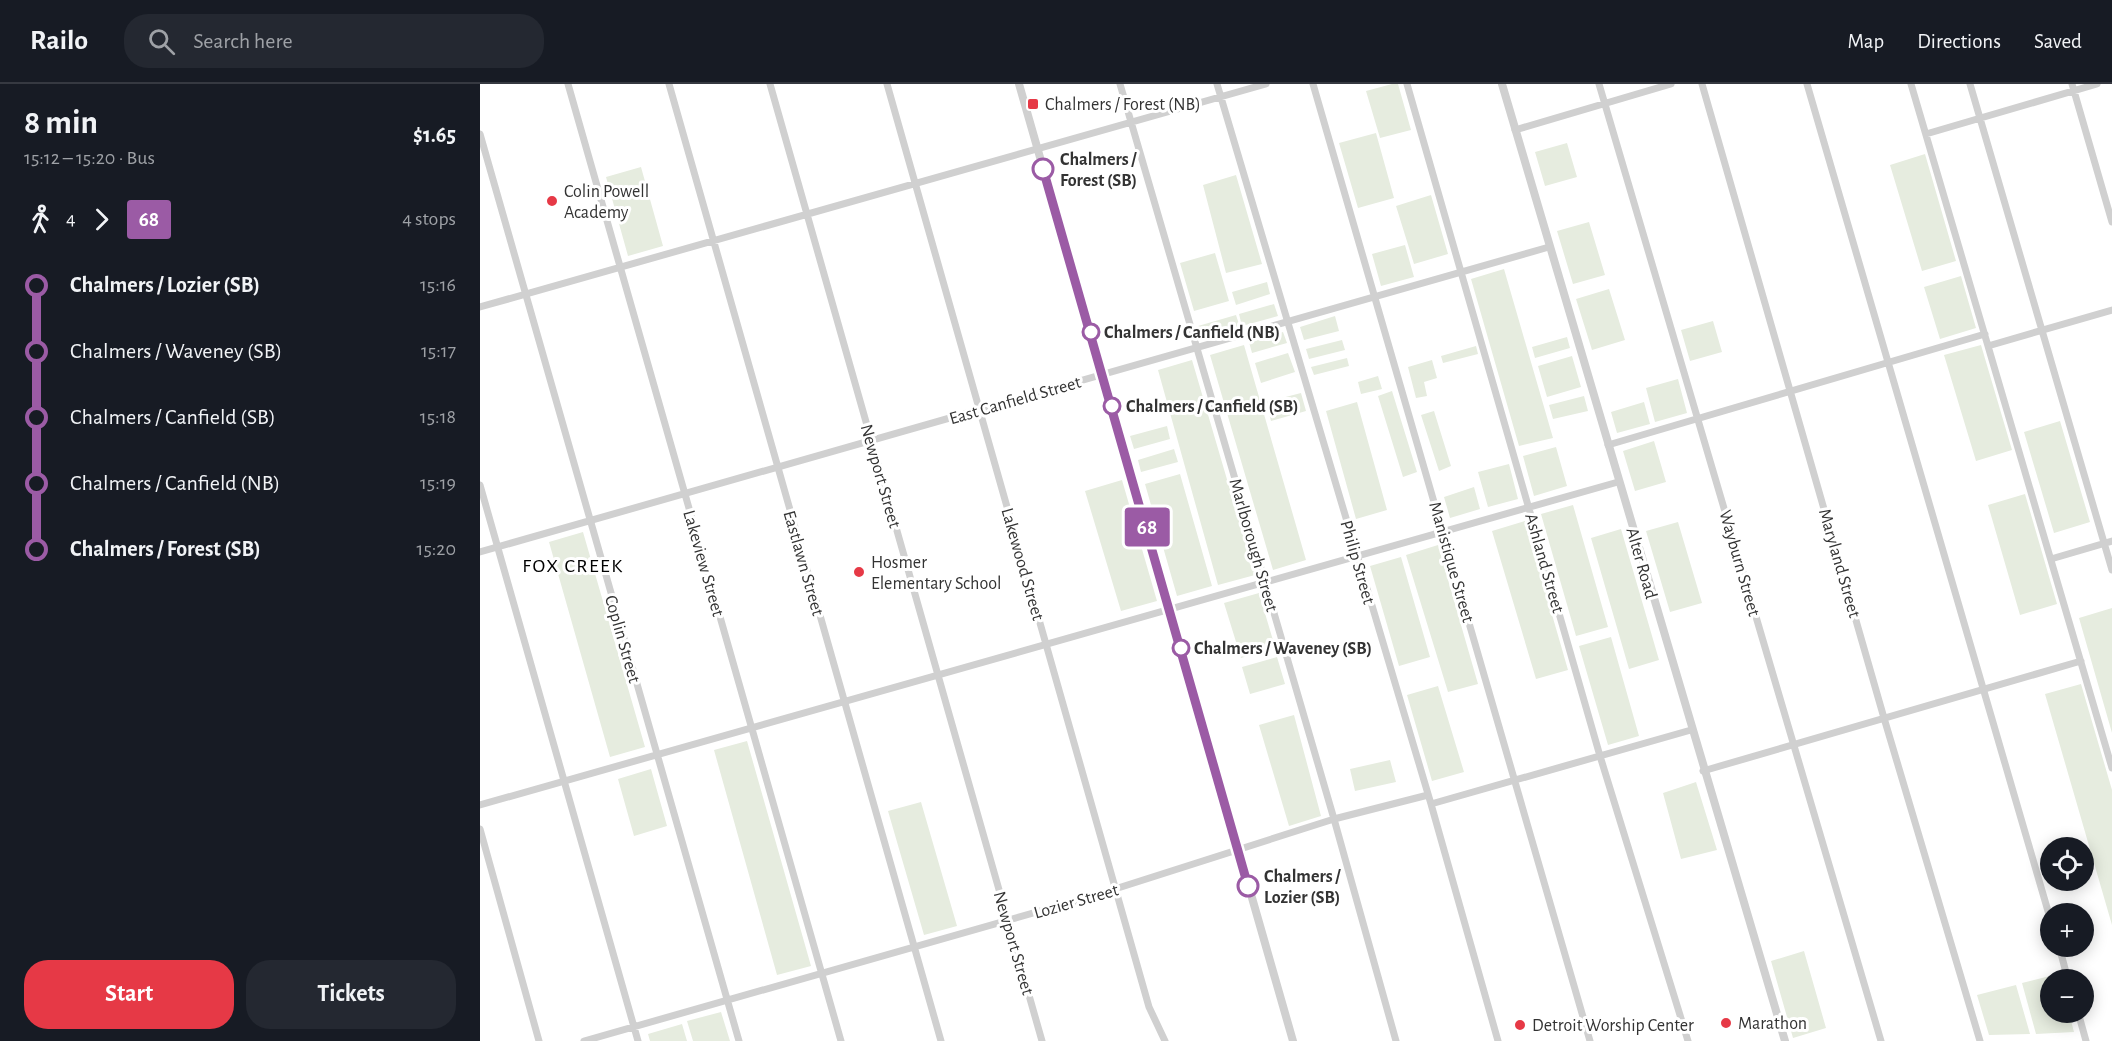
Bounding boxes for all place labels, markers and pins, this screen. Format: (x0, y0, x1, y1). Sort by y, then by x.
place label: Chalmers / Forest (NB) (1045, 96, 1201, 114)
marker: Chalmers / Forest (NB) (1026, 97, 1040, 111)
place label: Chalmers / Forest (SB) (1060, 151, 1137, 190)
marker: Chalmers / Forest (SB) (1032, 158, 1054, 180)
place label: Colin Powell Academy (564, 183, 649, 222)
marker: Colin Powell Academy (545, 194, 559, 208)
marker: Chalmers / Canfield (NB) (1082, 323, 1100, 341)
place label: Chalmers / Canfield (NB) (1104, 324, 1280, 342)
marker: Chalmers / Canfield (SB) (1103, 397, 1121, 415)
place label: Chalmers / Canfield (SB) (1126, 398, 1299, 416)
place label: Hosmer Elementary School (871, 554, 1002, 593)
marker: Hosmer Elementary School (852, 565, 866, 579)
marker: Chalmers / Waveney (SB) (1172, 639, 1190, 657)
place label: Chalmers / Waveney (SB) (1194, 640, 1372, 658)
place label: Chalmers / Lozier (SB) (1264, 868, 1341, 907)
marker: Chalmers / Lozier (SB) (1237, 875, 1259, 897)
place label: Marathon (1738, 1015, 1807, 1033)
marker: Marathon (1719, 1016, 1733, 1030)
place label: Detroit Worship Center (1532, 1017, 1694, 1035)
marker: Detroit Worship Center (1513, 1018, 1527, 1032)

